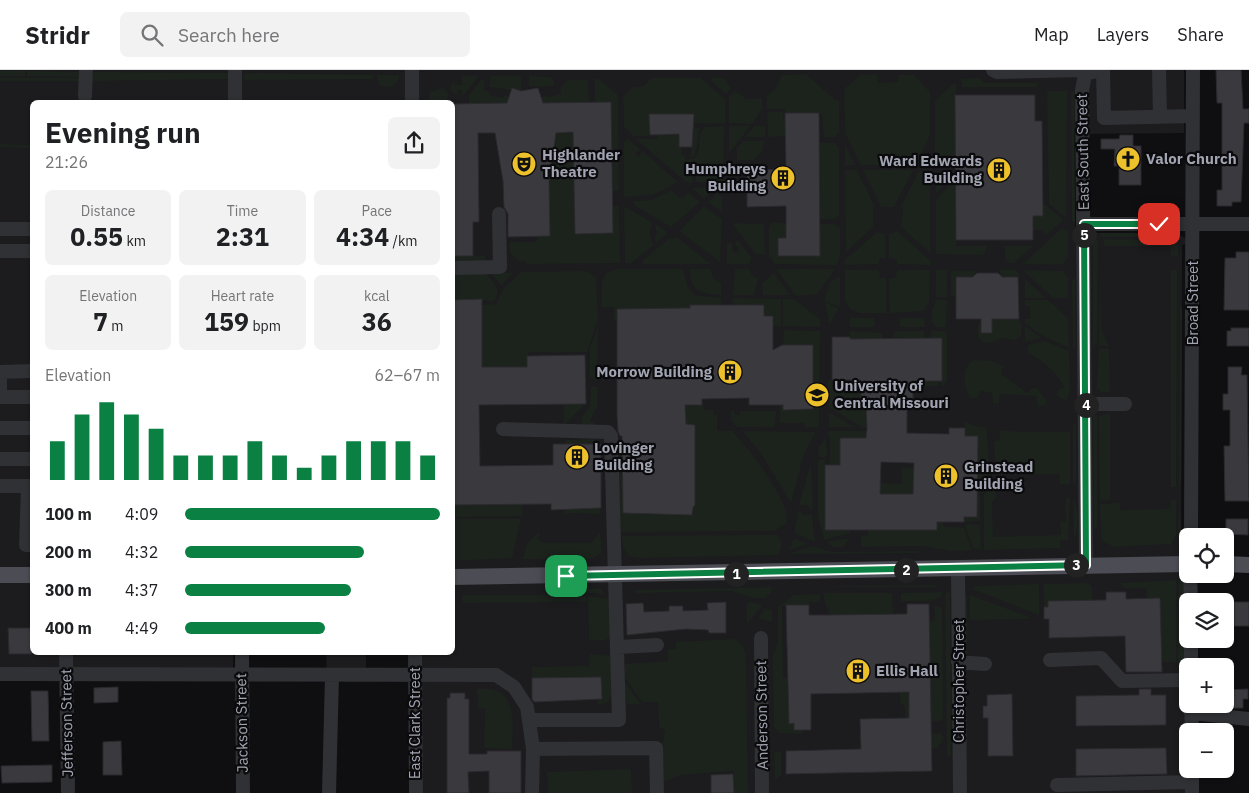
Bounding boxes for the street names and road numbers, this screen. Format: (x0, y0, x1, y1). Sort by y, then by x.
street label: East South Street (1072, 93, 1093, 211)
street label: Broad Street (1183, 260, 1202, 346)
street label: Christopher Street (949, 619, 968, 743)
street label: Anderson Street (751, 660, 772, 770)
street label: East Clark Street (405, 667, 424, 779)
street label: Jefferson Street (56, 669, 77, 777)
street label: Jackson Street (231, 673, 252, 773)

